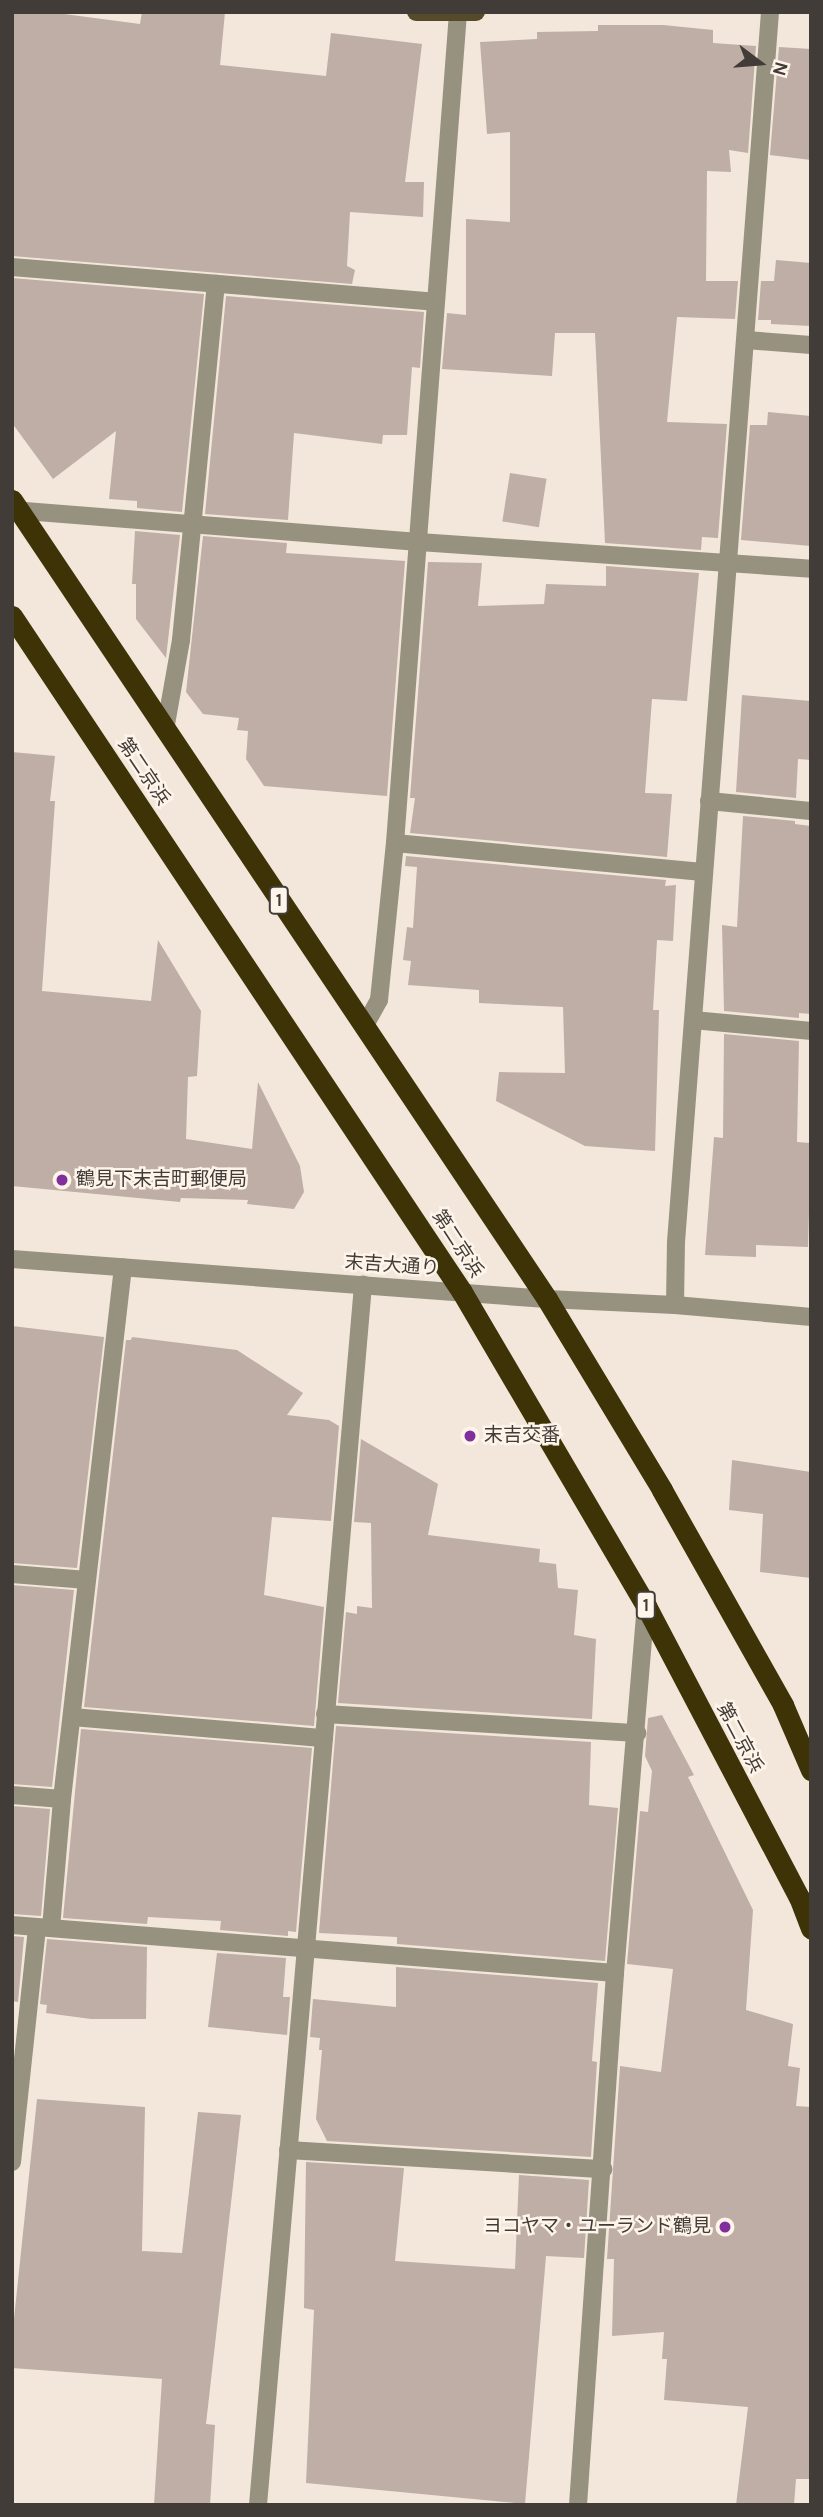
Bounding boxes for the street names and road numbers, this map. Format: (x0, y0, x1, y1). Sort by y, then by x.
street label: 第二京浜 (112, 734, 174, 810)
road number: 1 (268, 886, 290, 915)
street label: 第二京浜 (427, 1206, 487, 1282)
street label: 末吉大通り (344, 1251, 440, 1281)
road number: 1 (636, 1590, 656, 1620)
street label: 第二京浜 (711, 1699, 767, 1777)

